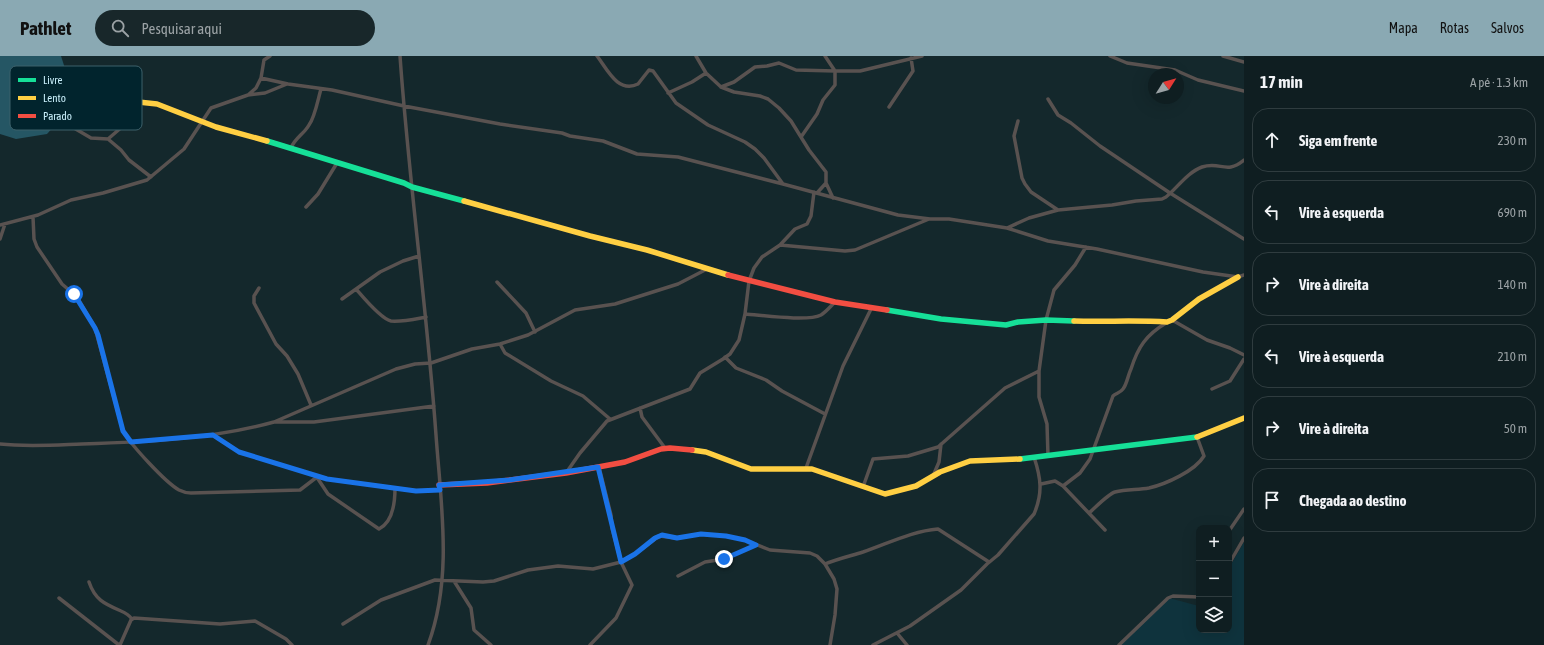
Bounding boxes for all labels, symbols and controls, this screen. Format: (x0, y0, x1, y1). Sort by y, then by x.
search box (95, 10, 375, 46)
text: Pathlet (20, 17, 71, 39)
icon: search (109, 17, 131, 39)
text: Pesquisar aqui (141, 20, 222, 37)
text: Mapa (1389, 20, 1418, 36)
text: Rotas (1440, 20, 1469, 36)
text: Salvos (1491, 20, 1524, 36)
legend (10, 66, 142, 130)
north arrow (1148, 68, 1184, 104)
text: 17 min (1260, 72, 1303, 92)
text: Livre (43, 74, 63, 86)
text: A pé · 1.3 km (1470, 75, 1528, 90)
text: Lento (43, 92, 66, 104)
text: Parado (43, 110, 72, 122)
icon: ahead (1261, 129, 1283, 151)
text: Siga em frente (1299, 132, 1377, 149)
text: 230 m (1498, 133, 1527, 148)
icon: left (1261, 201, 1283, 223)
text: Vire à esquerda (1299, 204, 1384, 221)
text: 690 m (1498, 205, 1527, 220)
icon: right (1261, 273, 1283, 295)
text: Vire à direita (1299, 276, 1369, 293)
text: 140 m (1498, 277, 1527, 292)
route start (65, 285, 83, 303)
icon: left (1261, 345, 1283, 367)
text: Vire à esquerda (1299, 348, 1384, 365)
text: 210 m (1498, 349, 1527, 364)
icon: right (1261, 417, 1283, 439)
text: Vire à direita (1299, 420, 1369, 437)
text: 50 m (1504, 421, 1527, 436)
icon: arrive (1261, 489, 1283, 511)
text: Chegada ao destino (1299, 492, 1407, 509)
map controls (1196, 525, 1232, 633)
button: + (1196, 525, 1232, 561)
route end (715, 550, 733, 568)
button: − (1196, 561, 1232, 597)
button: layers (1196, 597, 1232, 633)

